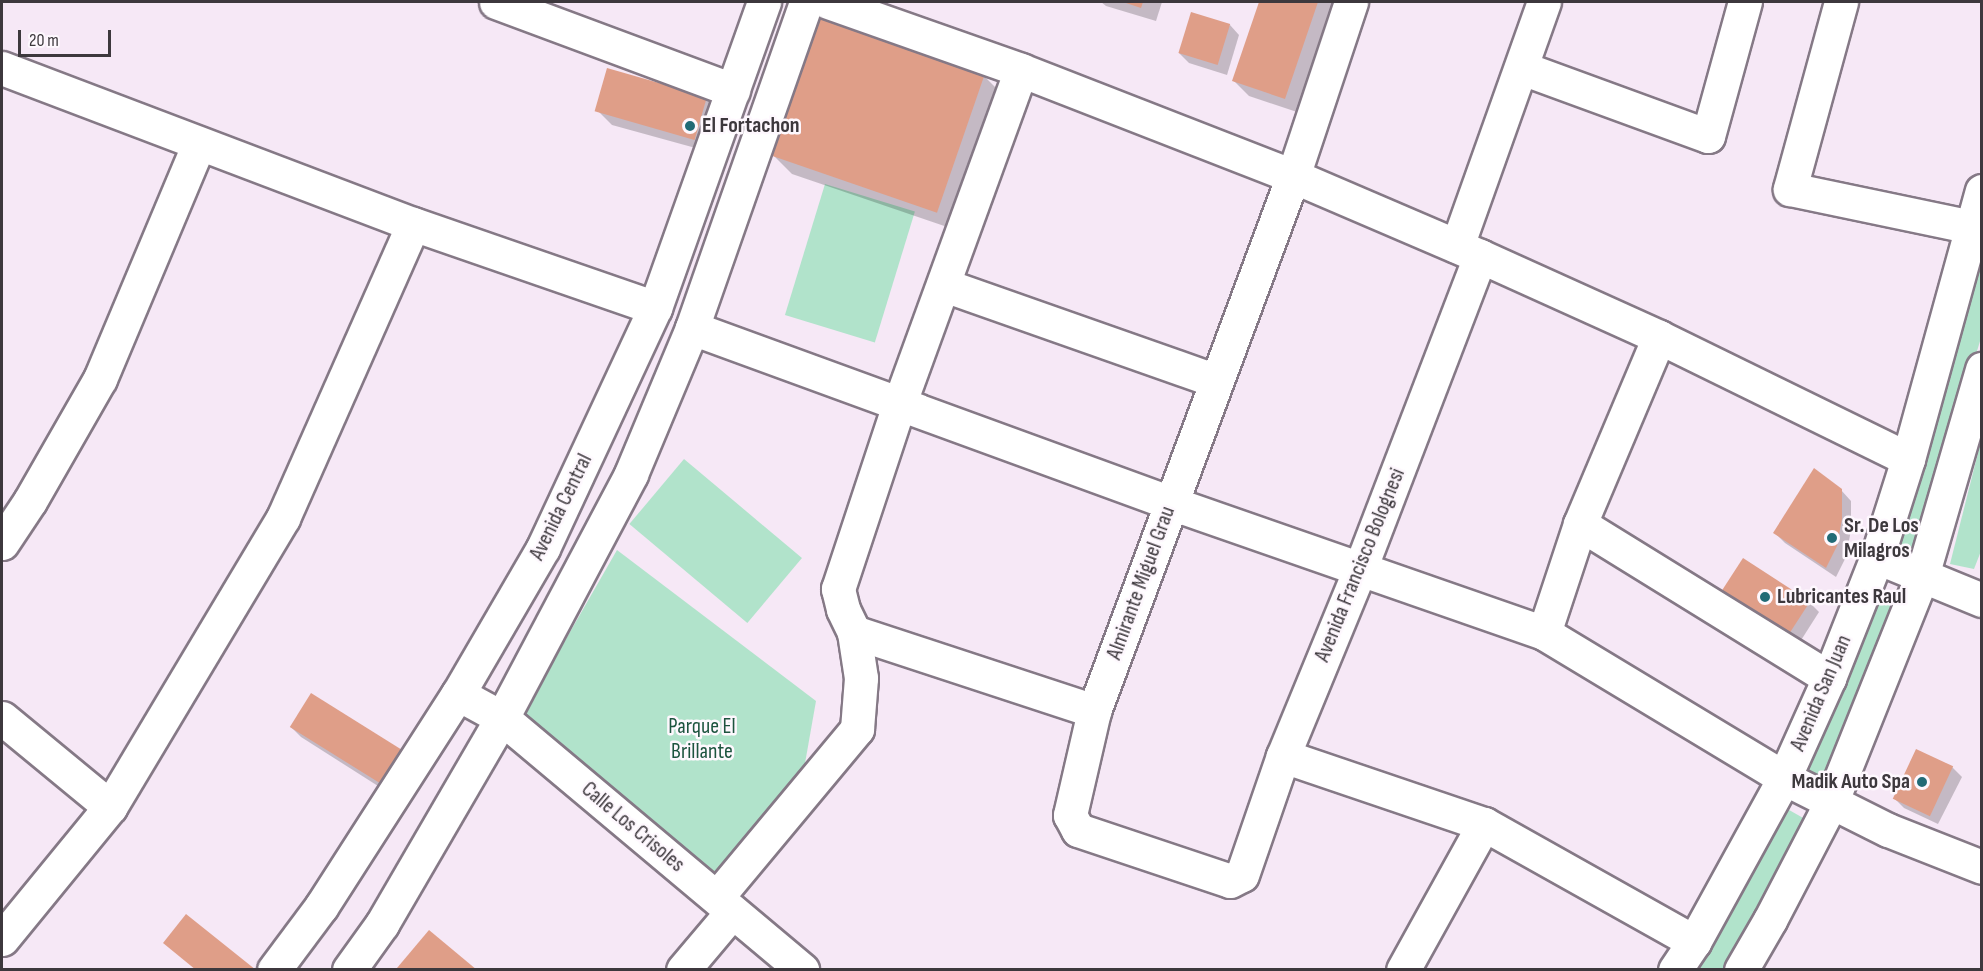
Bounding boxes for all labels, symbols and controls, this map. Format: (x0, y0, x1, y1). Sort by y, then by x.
scale bar (21, 18, 114, 56)
text: 20 m (29, 30, 59, 51)
place label: El Fortachon (702, 113, 800, 139)
marker: El Fortachon (683, 119, 697, 133)
street label: Avenida Central (524, 449, 598, 565)
street label: Avenida Francisco Bolognesi (1309, 464, 1411, 666)
street label: Almirante Miguel Grau (1101, 503, 1181, 663)
place label: Sr. De Los Milagros (1844, 512, 1919, 564)
marker: Sr. De Los Milagros (1825, 531, 1839, 545)
place label: Lubricantes Raul (1777, 584, 1906, 610)
marker: Lubricantes Raul (1758, 590, 1772, 604)
street label: Avenida San Juan (1785, 631, 1857, 755)
park label: Parque El Brillante (668, 713, 736, 764)
place label: Madik Auto Spa (1792, 769, 1910, 795)
marker: Madik Auto Spa (1915, 775, 1929, 789)
street label: Calle Los Crisoles (576, 776, 690, 878)

